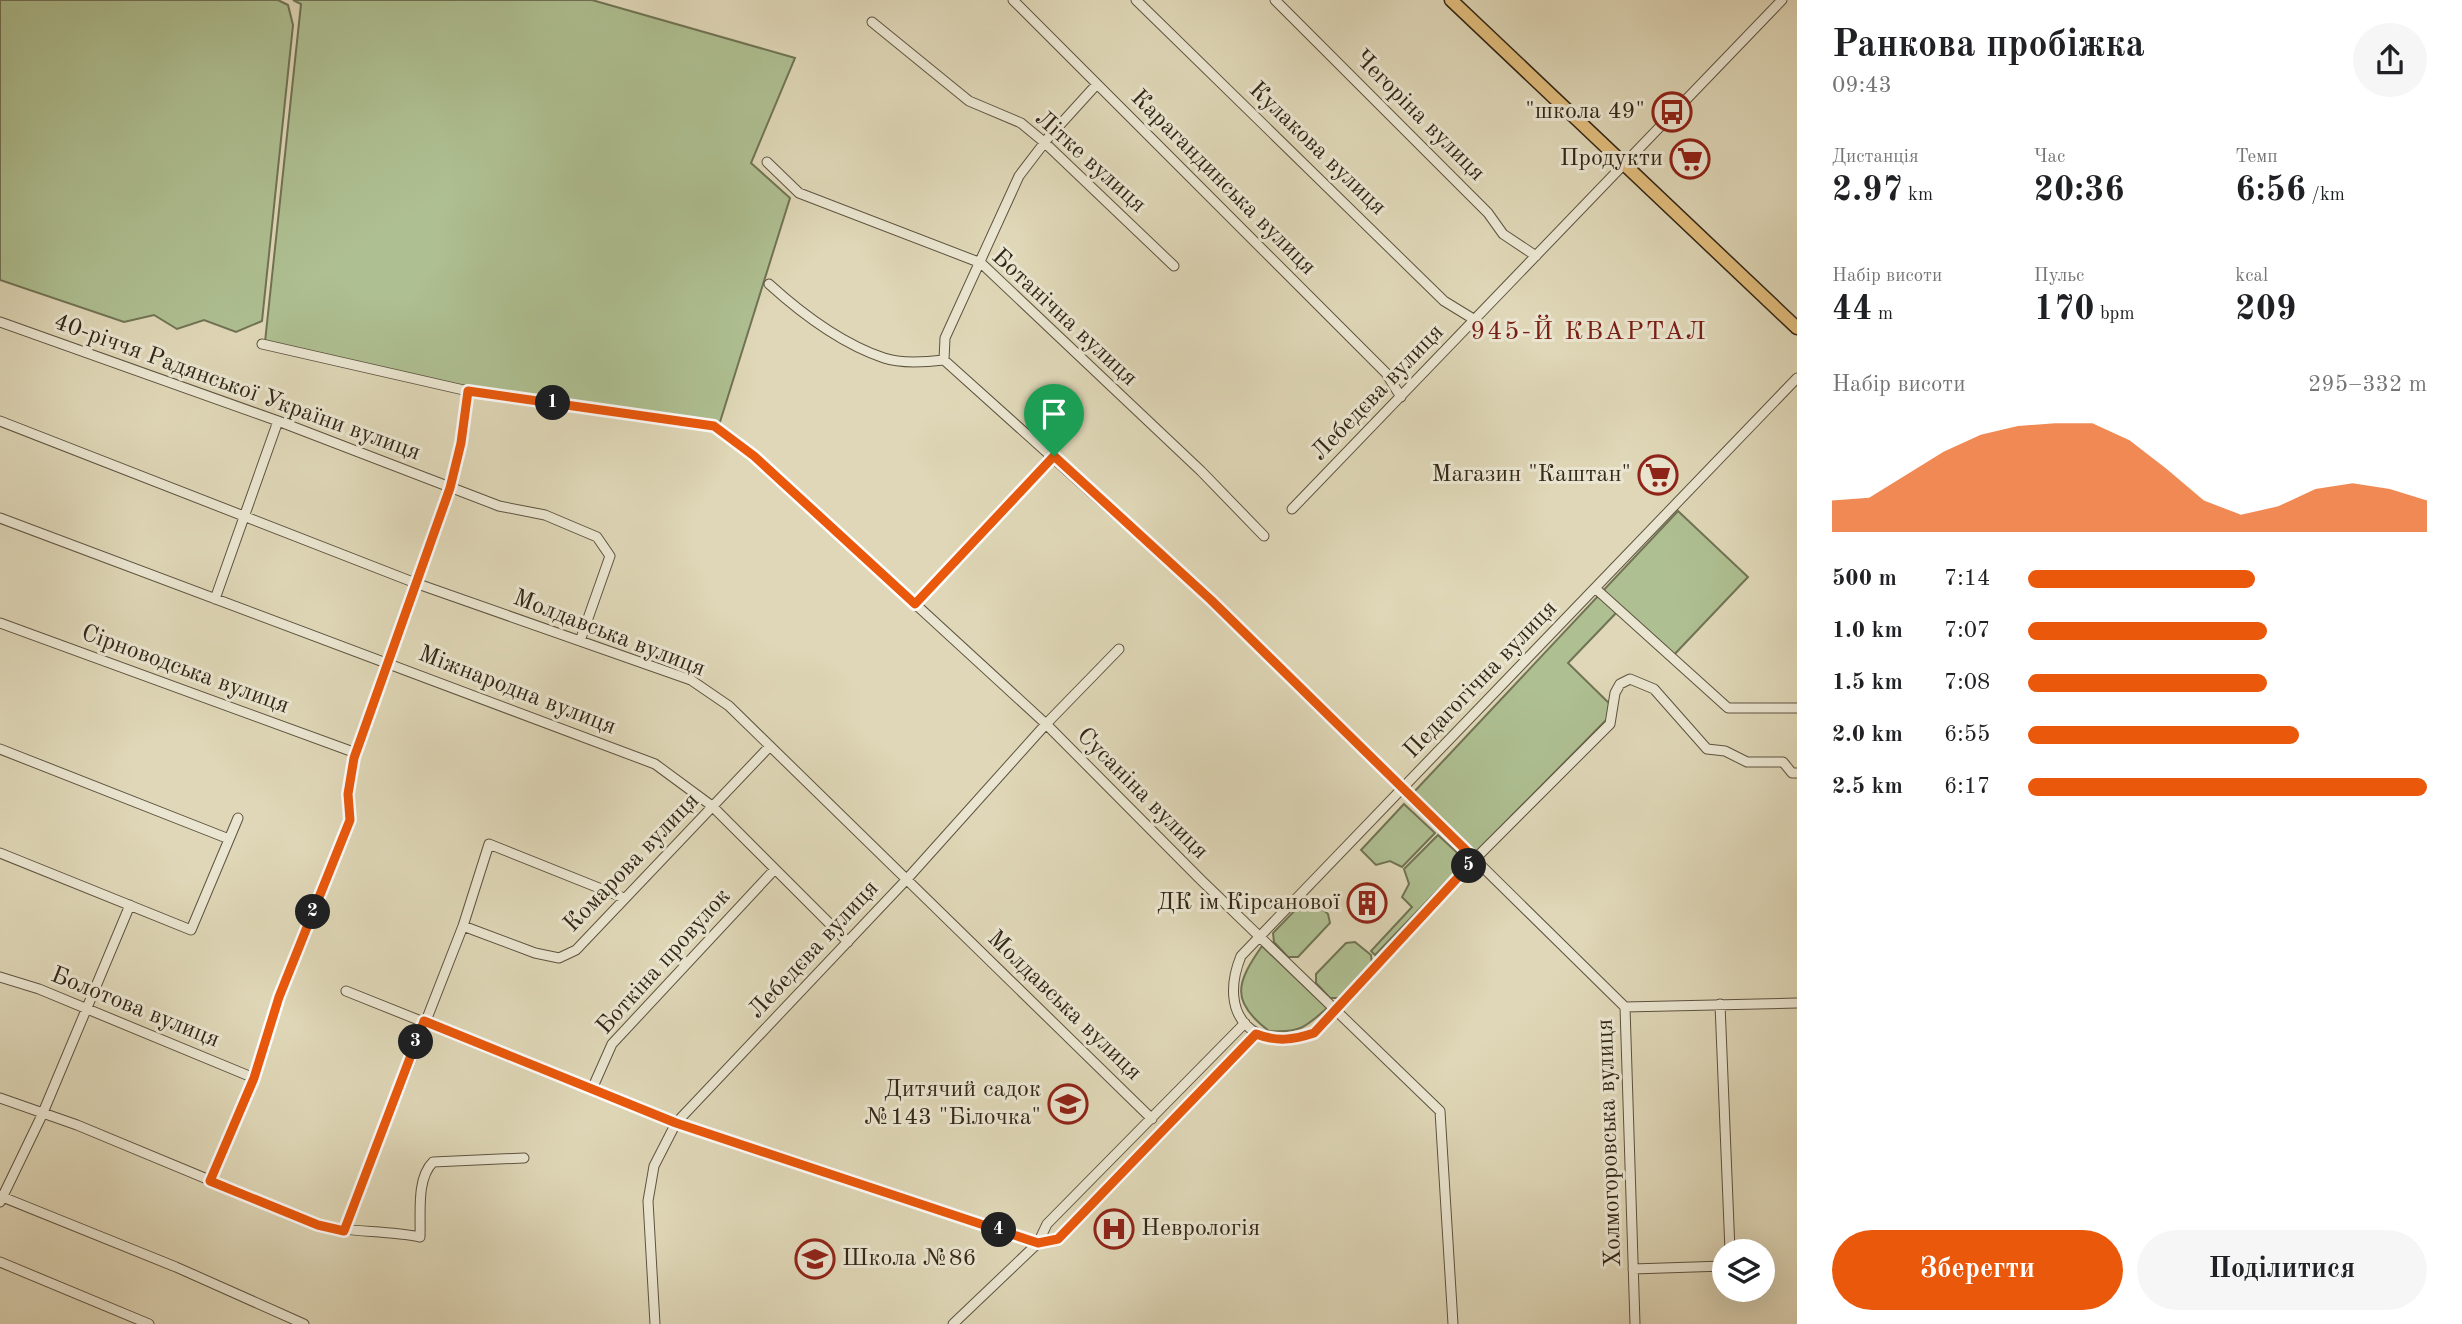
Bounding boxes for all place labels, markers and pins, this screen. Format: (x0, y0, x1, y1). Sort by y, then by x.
bus stop icon: "школа 49" (1651, 91, 1693, 133)
place label: "школа 49" (1525, 100, 1645, 124)
supermarket icon: Продукти (1669, 138, 1711, 180)
place label: Продукти (1560, 147, 1663, 171)
pin (1024, 384, 1084, 456)
pin: 1 (536, 386, 570, 420)
supermarket icon: Магазин "Каштан" (1637, 454, 1679, 496)
place label: Магазин "Каштан" (1431, 463, 1631, 487)
pin: 5 (1452, 848, 1486, 884)
building icon: ДК ім Кірсанової (1346, 882, 1388, 924)
place label: ДК ім Кірсанової (1157, 891, 1340, 915)
pin: 2 (296, 894, 330, 930)
pin: 3 (398, 1024, 434, 1060)
place label: Дитячий садок №143 "Білочка" (865, 1078, 1041, 1130)
school or university icon: Дитячий садок №143 "Білочка" (1047, 1083, 1089, 1125)
hospital icon: Неврологія (1093, 1208, 1135, 1250)
pin: 4 (982, 1212, 1016, 1248)
place label: Неврологія (1141, 1217, 1260, 1241)
school or university icon: Школа №86 (794, 1238, 836, 1280)
place label: Школа №86 (842, 1247, 977, 1271)

